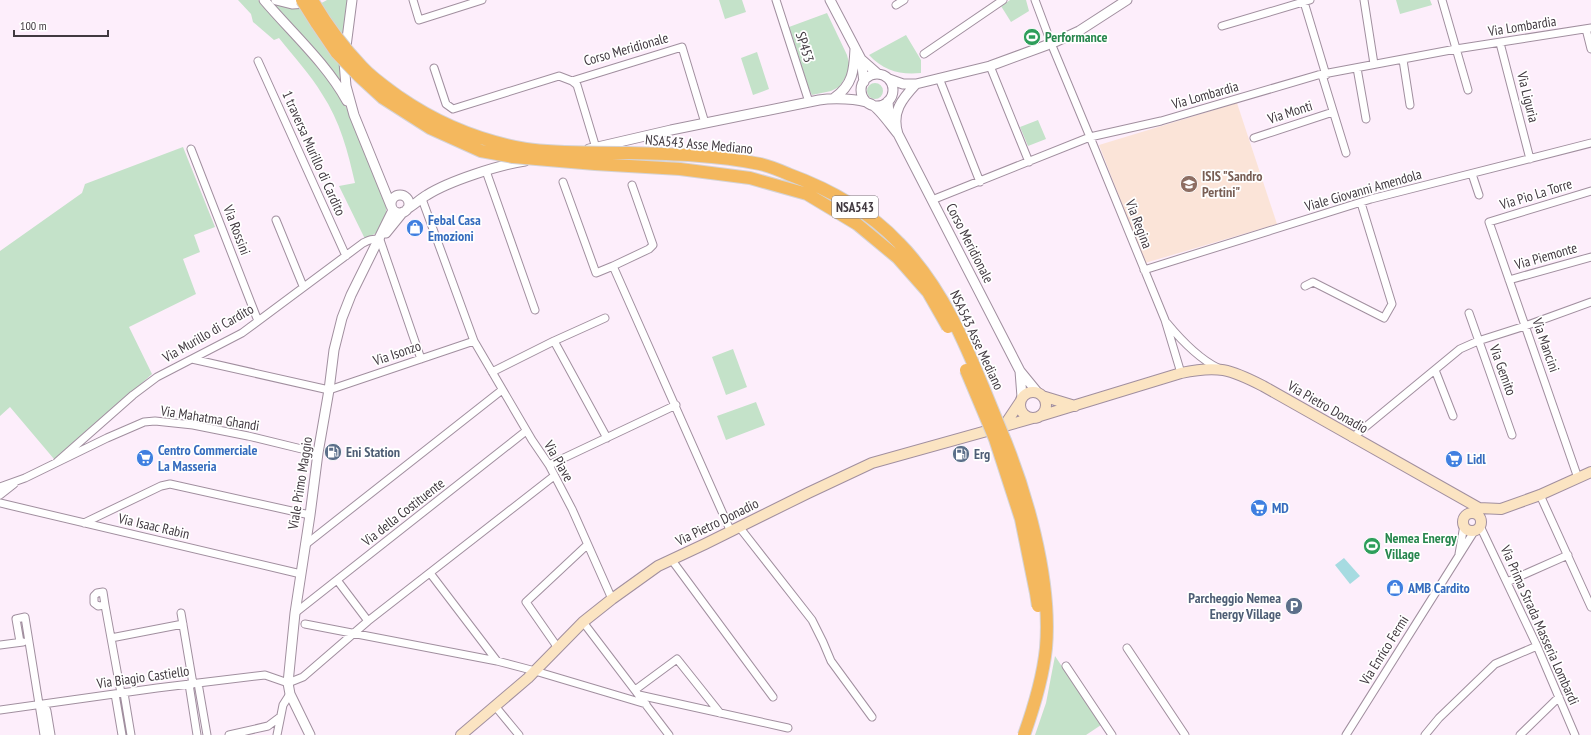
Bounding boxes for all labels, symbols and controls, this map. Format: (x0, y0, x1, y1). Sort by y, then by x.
scale bar (14, 12, 108, 38)
street label: Via Lombardia (1486, 12, 1557, 40)
text: 100 m (20, 18, 47, 33)
sports icon: Performance (1022, 27, 1042, 47)
street label: Corso Meridionale (582, 28, 671, 70)
place label: Performance (1045, 28, 1107, 46)
street label: SP453 (792, 29, 818, 65)
street label: Via Liguria (1513, 69, 1543, 124)
street label: Via Lombardia (1169, 77, 1240, 113)
street label: 1 traversa Murillo di Cardito (278, 88, 350, 218)
street label: Via Monti (1264, 96, 1315, 128)
street label: NSA543 Asse Mediano (644, 130, 754, 158)
street label: Viale Giovanni Amendola (1302, 165, 1423, 216)
place label: ISIS "Sandro Pertini" (1202, 167, 1263, 201)
school or university icon: ISIS "Sandro Pertini" (1179, 174, 1199, 194)
street label: Via Pio La Torre (1497, 174, 1575, 214)
road number: NSA543 (832, 196, 878, 218)
street label: Via Regina (1121, 196, 1156, 251)
street label: Corso Meridionale (942, 200, 998, 286)
street label: Via Rossini (219, 202, 255, 257)
place label: Febal Casa Emozioni (428, 211, 481, 245)
shop icon: Febal Casa Emozioni (405, 218, 425, 238)
street label: Via Piemonte (1512, 238, 1579, 274)
street label: NSA543 Asse Mediano (946, 287, 1008, 393)
street label: Via Murillo di Cardito (158, 300, 257, 367)
street label: Via Mancini (1528, 315, 1564, 374)
street label: Via Isonzo (370, 336, 423, 370)
street label: Via Gemito (1485, 341, 1520, 398)
street label: Via Pietro Donadio (1284, 376, 1372, 437)
street label: Via Mahatma Ghandi (158, 401, 261, 435)
street label: Viale Primo Maggio (284, 435, 316, 532)
street label: Via Piave (540, 436, 578, 485)
place label: Centro Commerciale La Masseria (158, 441, 257, 475)
fuel station icon: Eni Station (323, 442, 343, 462)
place label: Eni Station (346, 443, 400, 461)
fuel station icon: Erg (951, 444, 971, 464)
place label: Erg (974, 445, 990, 463)
supermarket icon: Centro Commerciale La Masseria (135, 448, 155, 468)
supermarket icon: Lidl (1444, 449, 1464, 469)
place label: Lidl (1467, 450, 1486, 468)
street label: Via della Costituente (357, 474, 448, 551)
street label: Via Pietro Donadio (672, 494, 761, 550)
supermarket icon: MD (1249, 498, 1269, 518)
place label: MD (1272, 499, 1289, 517)
street label: Via Isaac Rabin (116, 509, 191, 543)
place label: Nemea Energy Village (1384, 529, 1457, 563)
sports icon: Nemea Energy Village (1362, 536, 1382, 556)
street label: Via Prima Strada Masseria Lombardi (1496, 542, 1583, 708)
shop icon: AMB Cardito (1385, 578, 1405, 598)
place label: AMB Cardito (1407, 579, 1470, 597)
place label: Parcheggio Nemea Energy Village (1188, 589, 1281, 623)
parking icon: Parcheggio Nemea Energy Village (1284, 596, 1304, 616)
street label: Via Enrico Fermi (1355, 612, 1412, 689)
street label: Via Biagio Castiello (95, 662, 190, 693)

